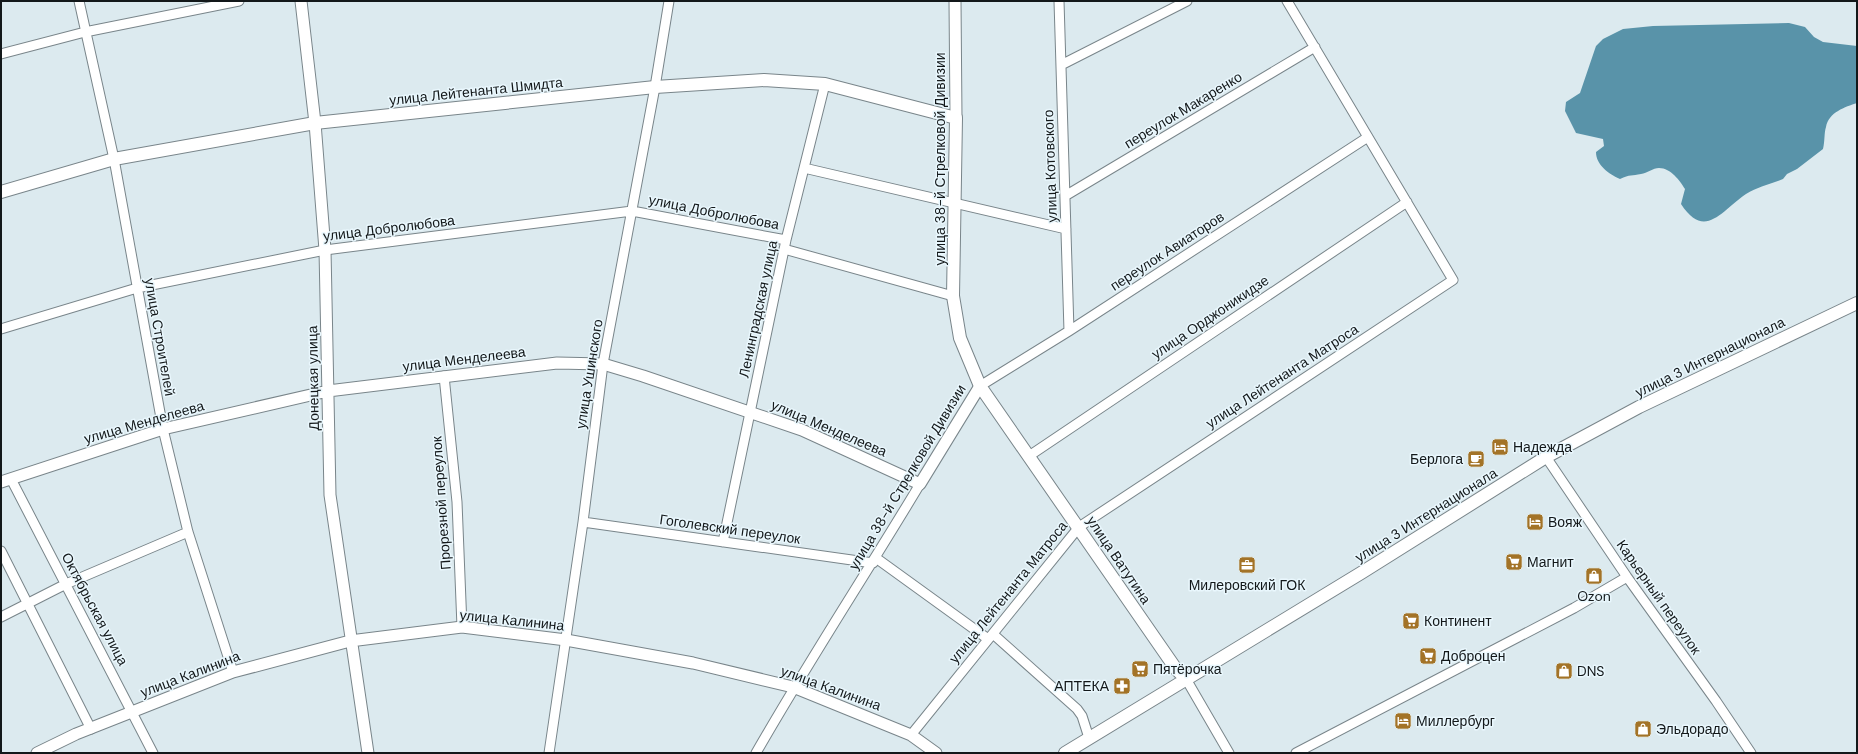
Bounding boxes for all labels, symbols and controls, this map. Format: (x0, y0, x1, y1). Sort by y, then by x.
street label: улица 38-й Стрелковой Дивизии (931, 52, 949, 266)
street label: переулок Макаренко (1121, 68, 1246, 152)
street label: улица Лейтенанта Шмидта (388, 73, 564, 109)
street label: улица Котовского (1039, 109, 1061, 223)
street label: улица Добролюбова (647, 191, 781, 234)
street label: переулок Авиаторов (1107, 207, 1227, 295)
street label: улица Добролюбова (322, 211, 456, 245)
street label: Ленинградская улица (735, 238, 781, 379)
street label: улица Орджоникидзе (1148, 271, 1272, 363)
street label: улица Строителей (141, 277, 179, 397)
street label: улица 3 Интернационала (1632, 313, 1788, 401)
street label: улица Ушинского (571, 318, 607, 430)
street label: улица Лейтенанта Матроса (1202, 320, 1362, 432)
street label: Донецкая улица (303, 325, 323, 431)
street label: улица Менделеева (401, 342, 527, 375)
street label: улица 38-й Стрелковой Дивизии (844, 381, 970, 573)
street label: улица Менделеева (82, 396, 206, 448)
street label: улица Менделеева (768, 396, 890, 461)
street label: Прорезной переулок (427, 435, 455, 571)
hotel icon: Надежда (1490, 437, 1510, 457)
place label: Надежда (1513, 438, 1572, 456)
cafe icon: Берлога (1466, 449, 1486, 469)
place label: Берлога (1410, 450, 1463, 468)
street label: улица 3 Интернационала (1351, 464, 1501, 566)
street label: Гоголевский переулок (658, 510, 802, 548)
hotel icon: Вояж (1525, 512, 1545, 532)
street label: улица Ватутина (1083, 513, 1155, 608)
place label: Вояж (1548, 513, 1583, 531)
street label: улица Лейтенанта Матроса (945, 517, 1071, 667)
street label: Карьерный переулок (1613, 536, 1706, 658)
street label: Октябрьская улица (58, 549, 132, 669)
supermarket icon: Магнит (1504, 552, 1524, 572)
place label: Магнит (1527, 553, 1574, 571)
office icon: Милеровский ГОК (1237, 555, 1257, 575)
shop icon: Ozon (1584, 566, 1604, 586)
place label: Милеровский ГОК (1189, 576, 1306, 594)
place label: Ozon (1577, 587, 1611, 605)
street label: улица Калинина (459, 606, 565, 634)
supermarket icon: Континент (1401, 611, 1421, 631)
place label: Континент (1424, 612, 1492, 630)
supermarket icon: Доброцен (1418, 646, 1438, 666)
street label: улица Калинина (138, 647, 243, 701)
place label: Доброцен (1441, 647, 1505, 665)
supermarket icon: Пятёрочка (1130, 659, 1150, 679)
place label: Пятёрочка (1153, 660, 1222, 678)
shop icon: DNS (1554, 661, 1574, 681)
street label: улица Калинина (778, 662, 884, 715)
place label: DNS (1577, 662, 1604, 680)
pharmacy icon: АПТЕКА (1112, 676, 1132, 696)
place label: АПТЕКА (1054, 677, 1110, 695)
hotel icon: Миллербург (1393, 711, 1413, 731)
place label: Миллербург (1416, 712, 1495, 730)
shop icon: Эльдорадо (1633, 719, 1653, 739)
place label: Эльдорадо (1656, 720, 1729, 738)

